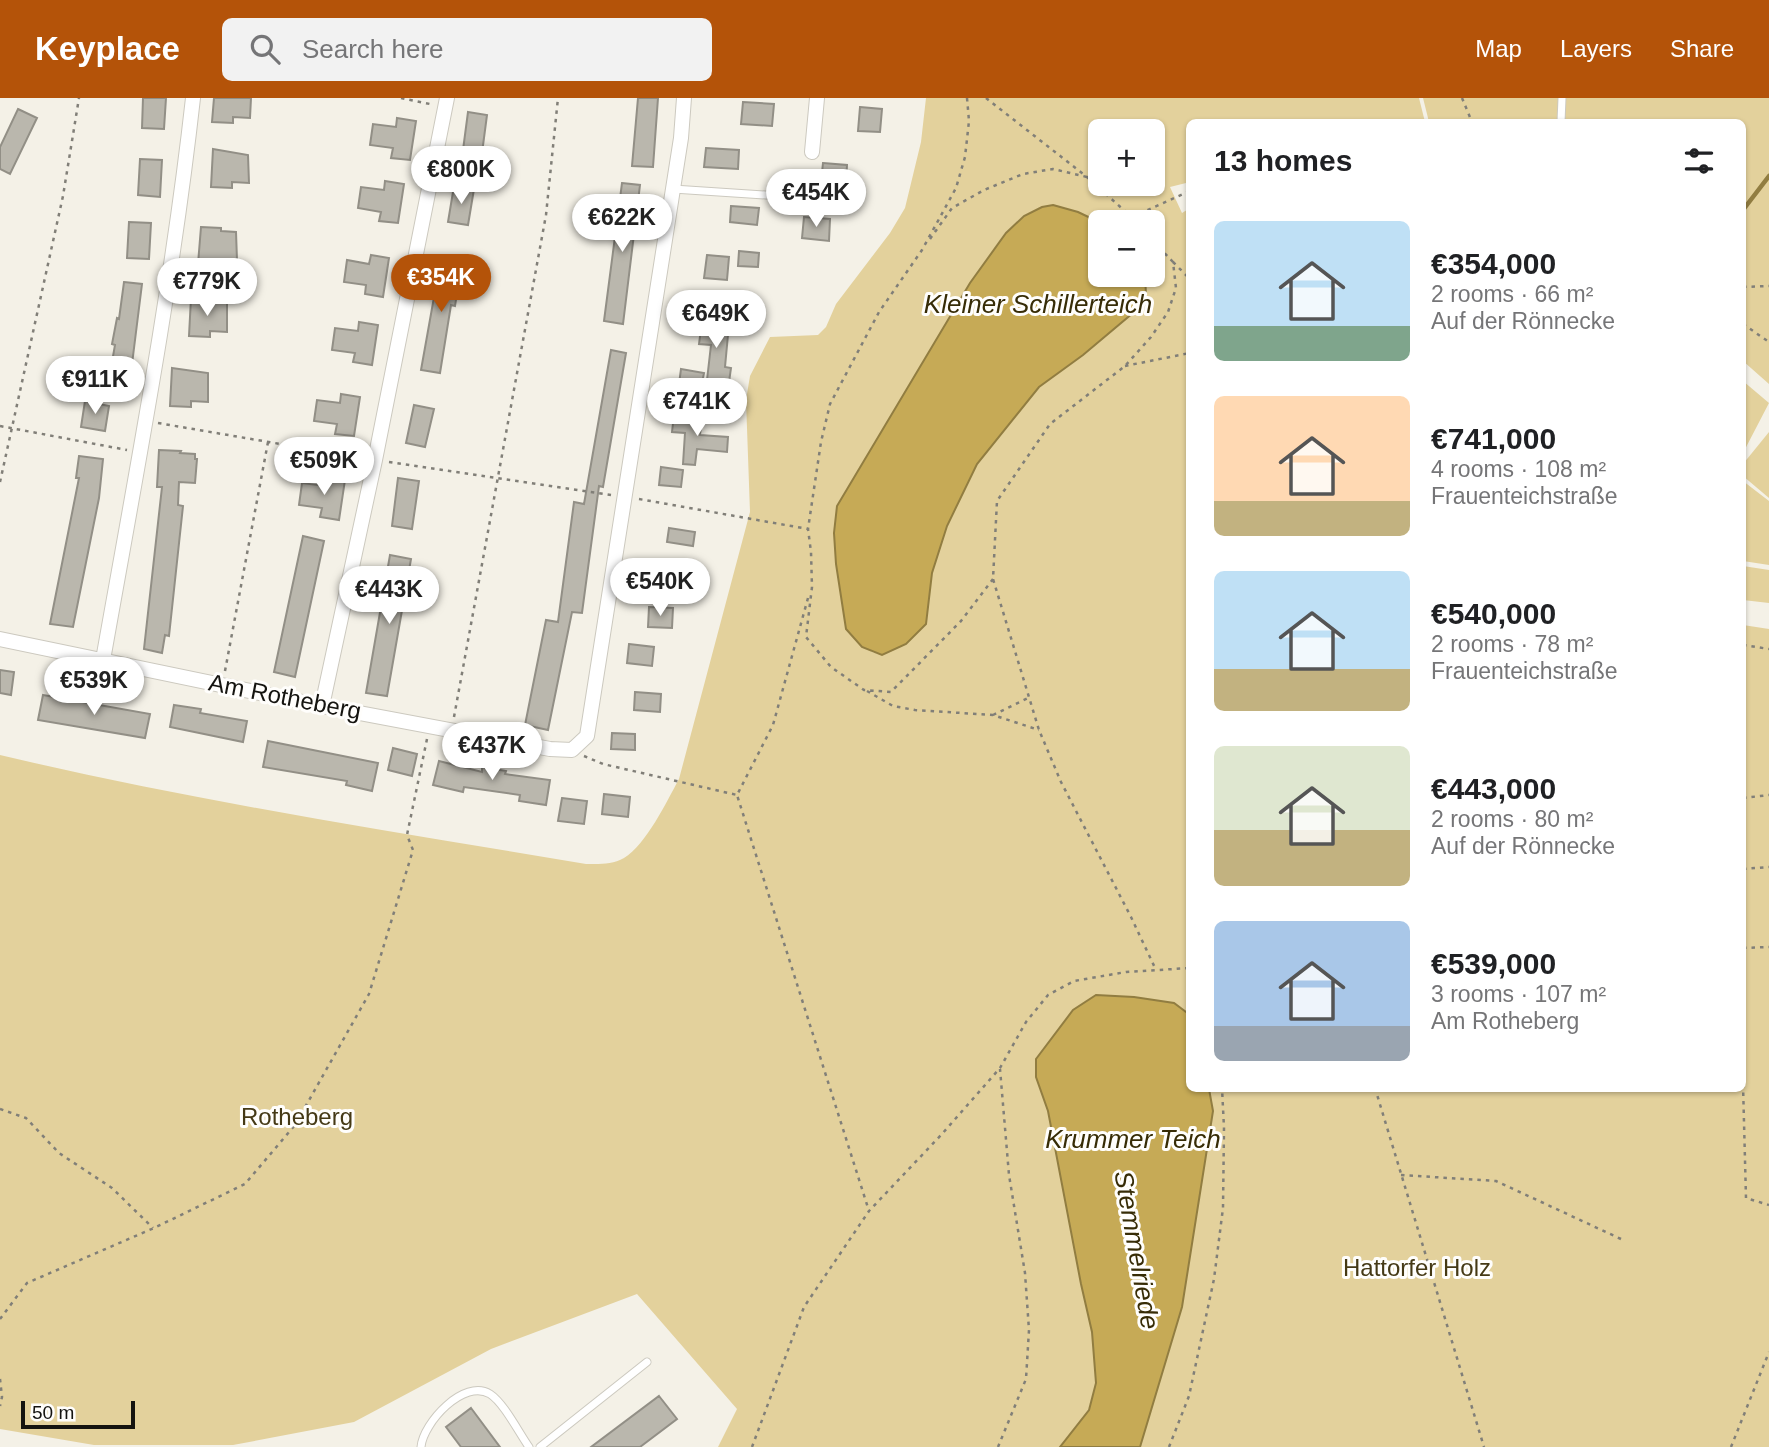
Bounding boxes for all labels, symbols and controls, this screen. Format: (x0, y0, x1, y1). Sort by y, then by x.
search box (222, 18, 712, 81)
text: Keyplace (35, 30, 180, 67)
icon: search (246, 30, 284, 68)
text: Search here (302, 34, 444, 64)
text: Map (1475, 35, 1522, 62)
text: Layers (1560, 35, 1632, 62)
text: Share (1670, 35, 1734, 62)
map controls (1088, 119, 1165, 287)
button: + (1088, 119, 1165, 196)
icon: filters (1680, 142, 1718, 180)
text: 13 homes (1214, 144, 1352, 177)
pin: €800K (412, 146, 510, 206)
text: €800K (427, 156, 495, 182)
pin: €454K (767, 170, 865, 229)
text: €454K (782, 179, 850, 205)
pin: €622K (573, 194, 671, 254)
text: €622K (588, 204, 656, 230)
button: − (1088, 210, 1165, 287)
text: €354,000 (1431, 247, 1556, 280)
icon: home (1270, 249, 1354, 333)
pin: €354K (392, 254, 490, 314)
pin: €779K (158, 258, 256, 318)
text: €354K (407, 264, 475, 290)
text: €779K (173, 268, 241, 294)
text: 2 rooms · 66 m² (1431, 281, 1593, 307)
water label: Kleiner Schillerteich (924, 289, 1152, 319)
pin: €649K (667, 290, 765, 350)
text: €649K (682, 300, 750, 326)
text: Auf der Rönnecke (1431, 308, 1615, 334)
pin: €911K (46, 356, 144, 416)
text: €911K (62, 366, 128, 392)
pin: €741K (648, 378, 746, 438)
text: €741K (663, 388, 731, 414)
text: €741,000 (1431, 422, 1556, 455)
icon: home (1270, 424, 1354, 508)
pin: €509K (275, 438, 373, 497)
text: €509K (290, 447, 358, 473)
text: 4 rooms · 108 m² (1431, 456, 1606, 482)
text: Frauenteichstraße (1431, 483, 1618, 509)
pin: €540K (611, 559, 709, 618)
pin: €443K (340, 566, 438, 626)
text: €540K (626, 568, 694, 594)
text: €443K (355, 576, 423, 602)
text: €540,000 (1431, 597, 1556, 630)
icon: home (1270, 599, 1354, 683)
text: 2 rooms · 78 m² (1431, 631, 1593, 657)
pin: €539K (45, 658, 143, 717)
text: Frauenteichstraße (1431, 658, 1618, 684)
text: €539K (60, 667, 128, 693)
street label: Am Rotheberg (207, 668, 364, 725)
pin: €437K (443, 722, 541, 782)
text: €437K (458, 732, 526, 758)
text: €443,000 (1431, 772, 1556, 805)
icon: home (1270, 774, 1354, 858)
text: 2 rooms · 80 m² (1431, 806, 1593, 832)
text: Auf der Rönnecke (1431, 833, 1615, 859)
text: €539,000 (1431, 947, 1556, 980)
icon: home (1270, 949, 1354, 1033)
text: 3 rooms · 107 m² (1431, 981, 1606, 1007)
text: Am Rotheberg (1431, 1008, 1579, 1034)
park label: Rotheberg (241, 1103, 353, 1130)
water label: Krummer Teich (1045, 1124, 1221, 1154)
water label: Stemmelriede (1108, 1168, 1166, 1332)
park label: Hattorfer Holz (1343, 1254, 1491, 1281)
scale bar (21, 1398, 135, 1430)
text: 50 m (32, 1402, 74, 1423)

